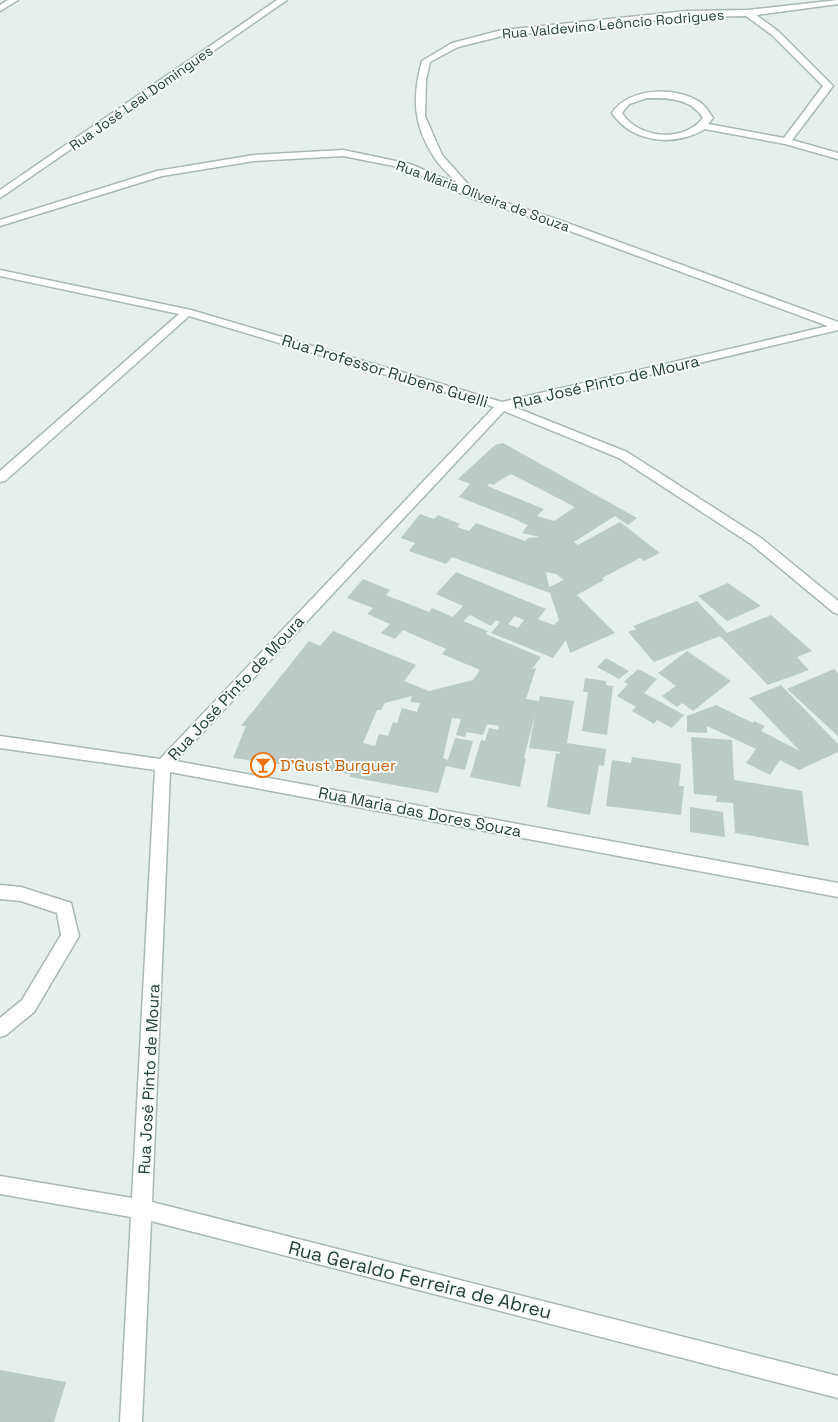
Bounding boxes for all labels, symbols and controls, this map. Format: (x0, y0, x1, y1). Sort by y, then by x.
street label: Rua Valdevino Leôncio Rodrigues (501, 5, 725, 43)
street label: Rua José Leal Domingues (66, 42, 216, 154)
street label: Rua Maria Oliveira de Souza (394, 156, 572, 236)
street label: Rua Professor Rubens Guelli (279, 330, 491, 412)
street label: Rua José Pinto de Moura (511, 350, 701, 414)
street label: Rua José Pinto de Moura (163, 611, 309, 765)
bar icon: D'Gust Burguer (250, 752, 276, 778)
place label: D'Gust Burguer (280, 755, 396, 776)
street label: Rua Maria das Dores Souza (317, 782, 523, 842)
street label: Rua José Pinto de Moura (134, 983, 164, 1175)
street label: Rua Geraldo Ferreira de Abreu (286, 1235, 554, 1325)

